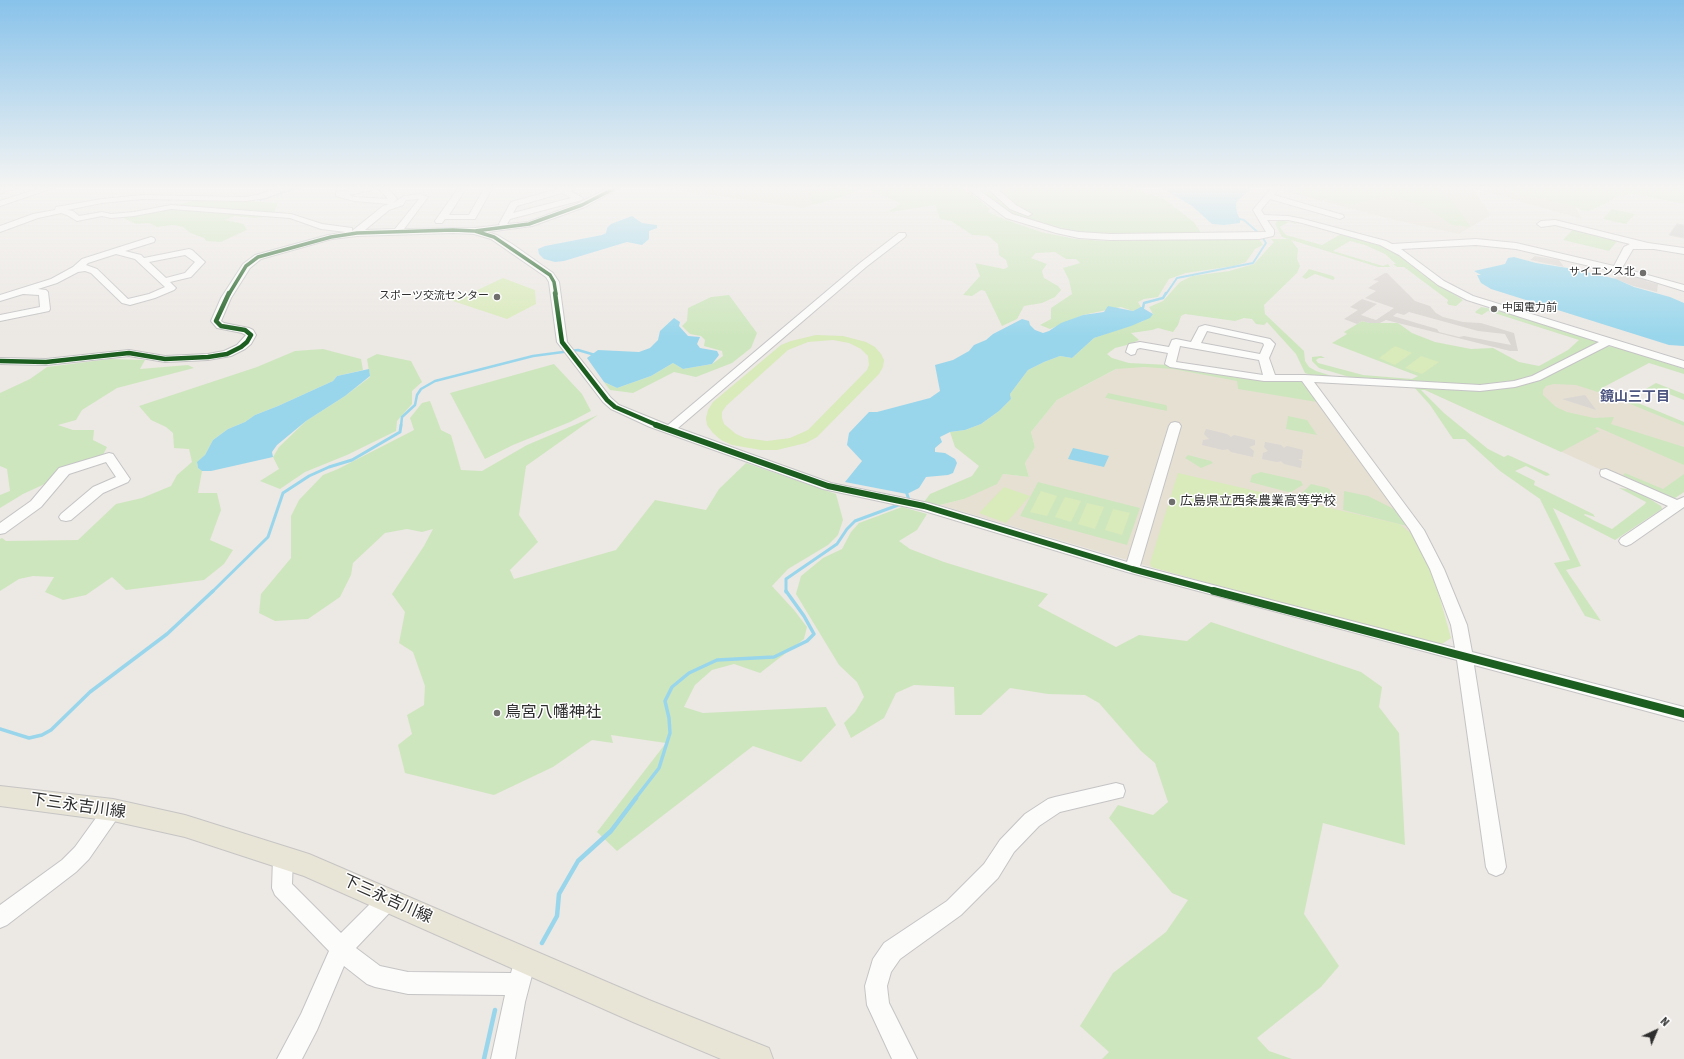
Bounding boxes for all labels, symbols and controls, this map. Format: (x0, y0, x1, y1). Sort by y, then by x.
place label: サイエンス北 (1569, 266, 1635, 280)
marker: サイエンス北 (1638, 268, 1648, 278)
place label: スポーツ交流センター (379, 290, 489, 304)
marker: スポーツ交流センター (492, 292, 502, 302)
place label: 中国電力前 (1502, 302, 1557, 316)
marker: 中国電力前 (1489, 304, 1499, 314)
district label: 鏡山三丁目 (1600, 390, 1670, 406)
place label: 広島県立西条農業高等学校 (1180, 494, 1336, 510)
marker: 広島県立西条農業高等学校 (1167, 497, 1177, 507)
place label: 鳥宮八幡神社 (505, 703, 601, 723)
marker: 鳥宮八幡神社 (492, 708, 502, 718)
street label: 下三永吉川線 (29, 791, 127, 823)
street label: 下三永吉川線 (339, 872, 435, 928)
north arrow (1636, 1011, 1676, 1051)
text: N (1657, 1014, 1673, 1030)

